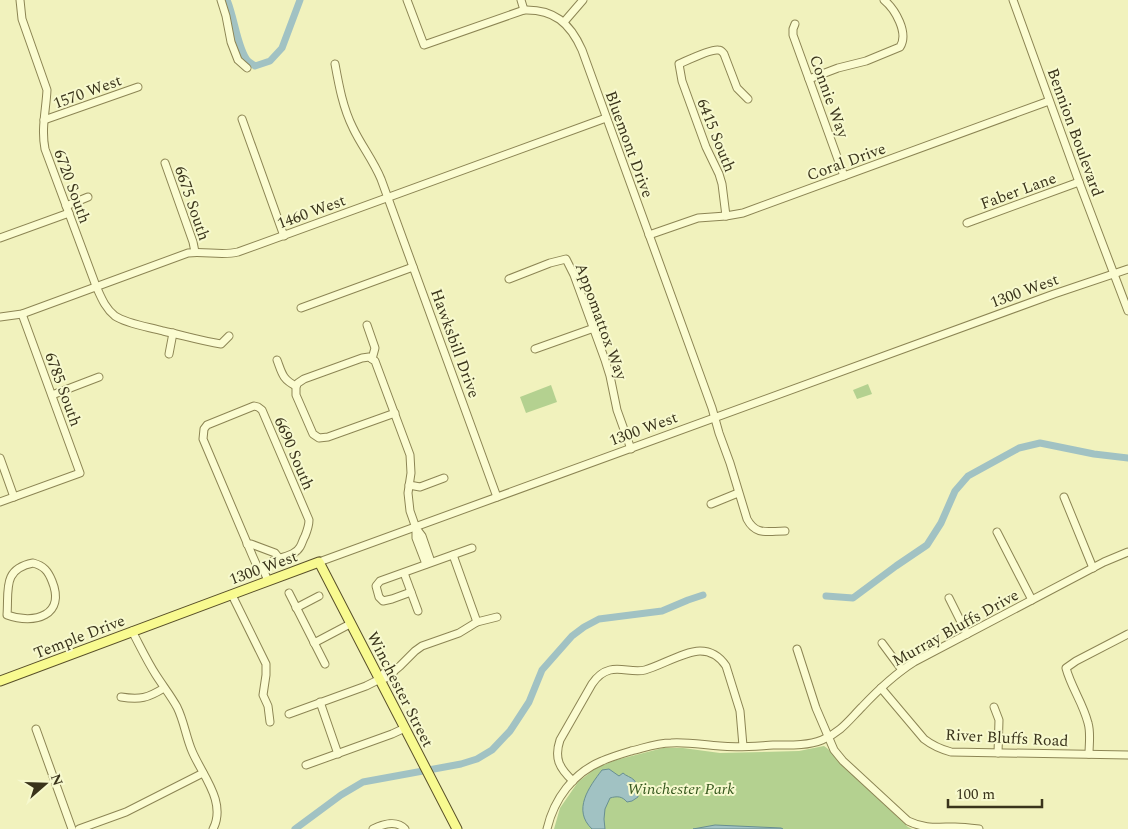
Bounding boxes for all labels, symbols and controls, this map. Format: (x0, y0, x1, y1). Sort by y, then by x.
street label: Connie Way (803, 52, 856, 142)
street label: Bennion Boulevard (1041, 65, 1110, 200)
street label: 1570 West (50, 68, 125, 115)
street label: Bluemont Drive (599, 87, 660, 201)
street label: 6415 South (690, 95, 742, 176)
street label: Coral Drive (804, 137, 889, 187)
street label: 6720 South (48, 146, 97, 227)
street label: 6675 South (168, 163, 216, 244)
street label: Faber Lane (977, 166, 1060, 216)
street label: 1460 West (274, 188, 349, 235)
street label: Appomattox Way (569, 259, 634, 384)
street label: 1300 West (987, 267, 1062, 314)
street label: Hawksbill Drive (424, 285, 486, 401)
street label: 6785 South (39, 349, 88, 430)
street label: 1300 West (606, 405, 681, 452)
street label: 6690 South (268, 413, 320, 494)
street label: 1300 West (226, 544, 301, 591)
street label: Murray Bluffs Drive (888, 583, 1023, 673)
street label: Temple Drive (30, 608, 129, 665)
street label: Winchester Street (361, 627, 440, 752)
street label: River Bluffs Road (945, 723, 1069, 753)
north arrow (20, 759, 70, 809)
text: N (45, 771, 69, 789)
scale bar (948, 776, 1042, 808)
park label: Winchester Park (627, 777, 735, 801)
text: 100 m (956, 783, 995, 806)

